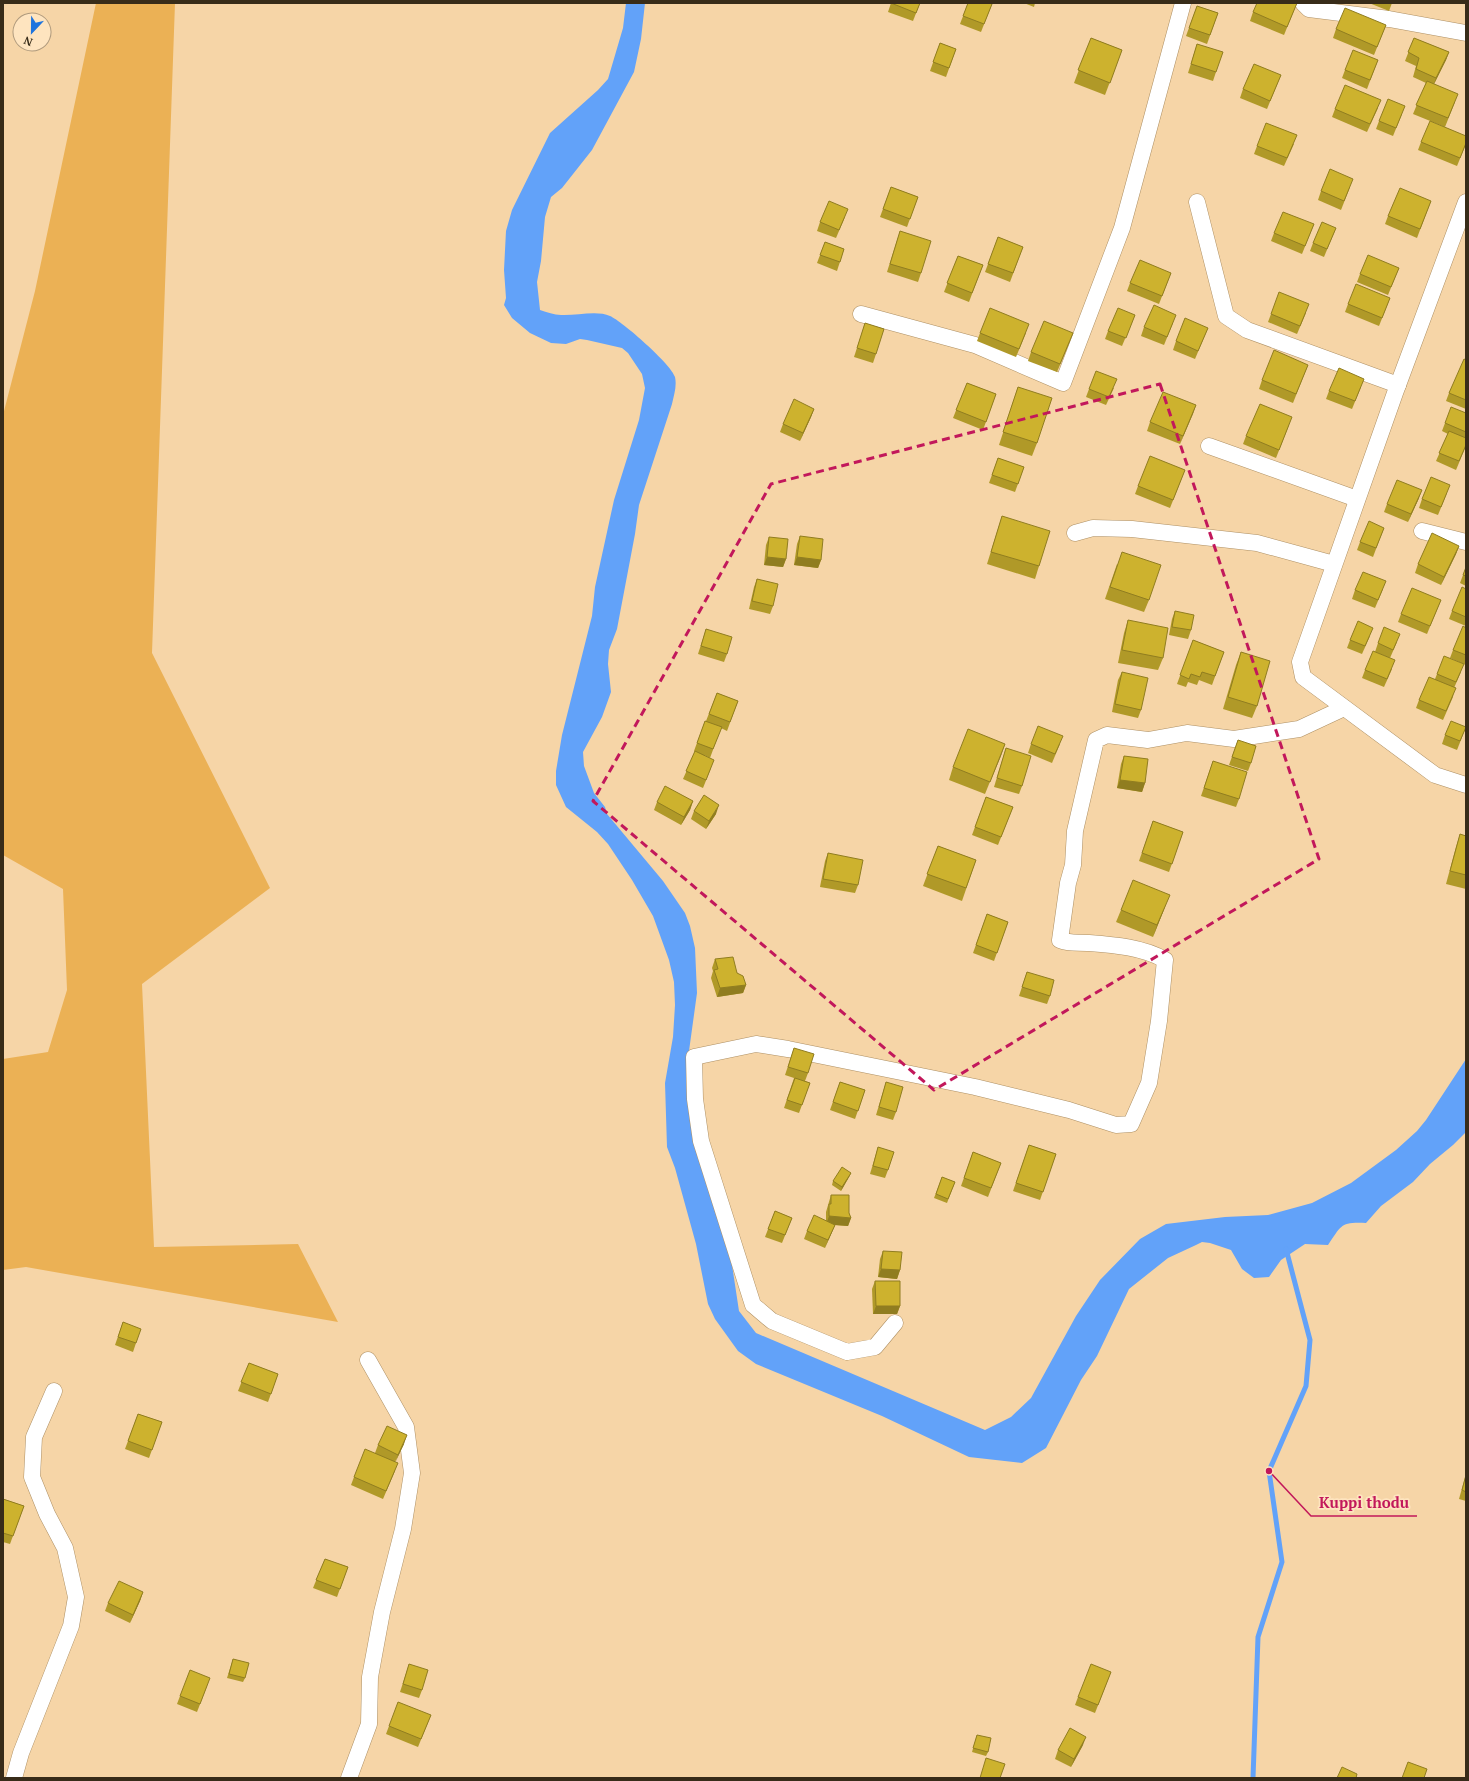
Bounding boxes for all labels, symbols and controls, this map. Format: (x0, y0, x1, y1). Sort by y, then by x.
north arrow (12, 12, 52, 52)
text: N (21, 33, 35, 49)
callout: Kuppi thodu (1311, 1489, 1417, 1516)
text: Kuppi thodu (1319, 1492, 1410, 1512)

